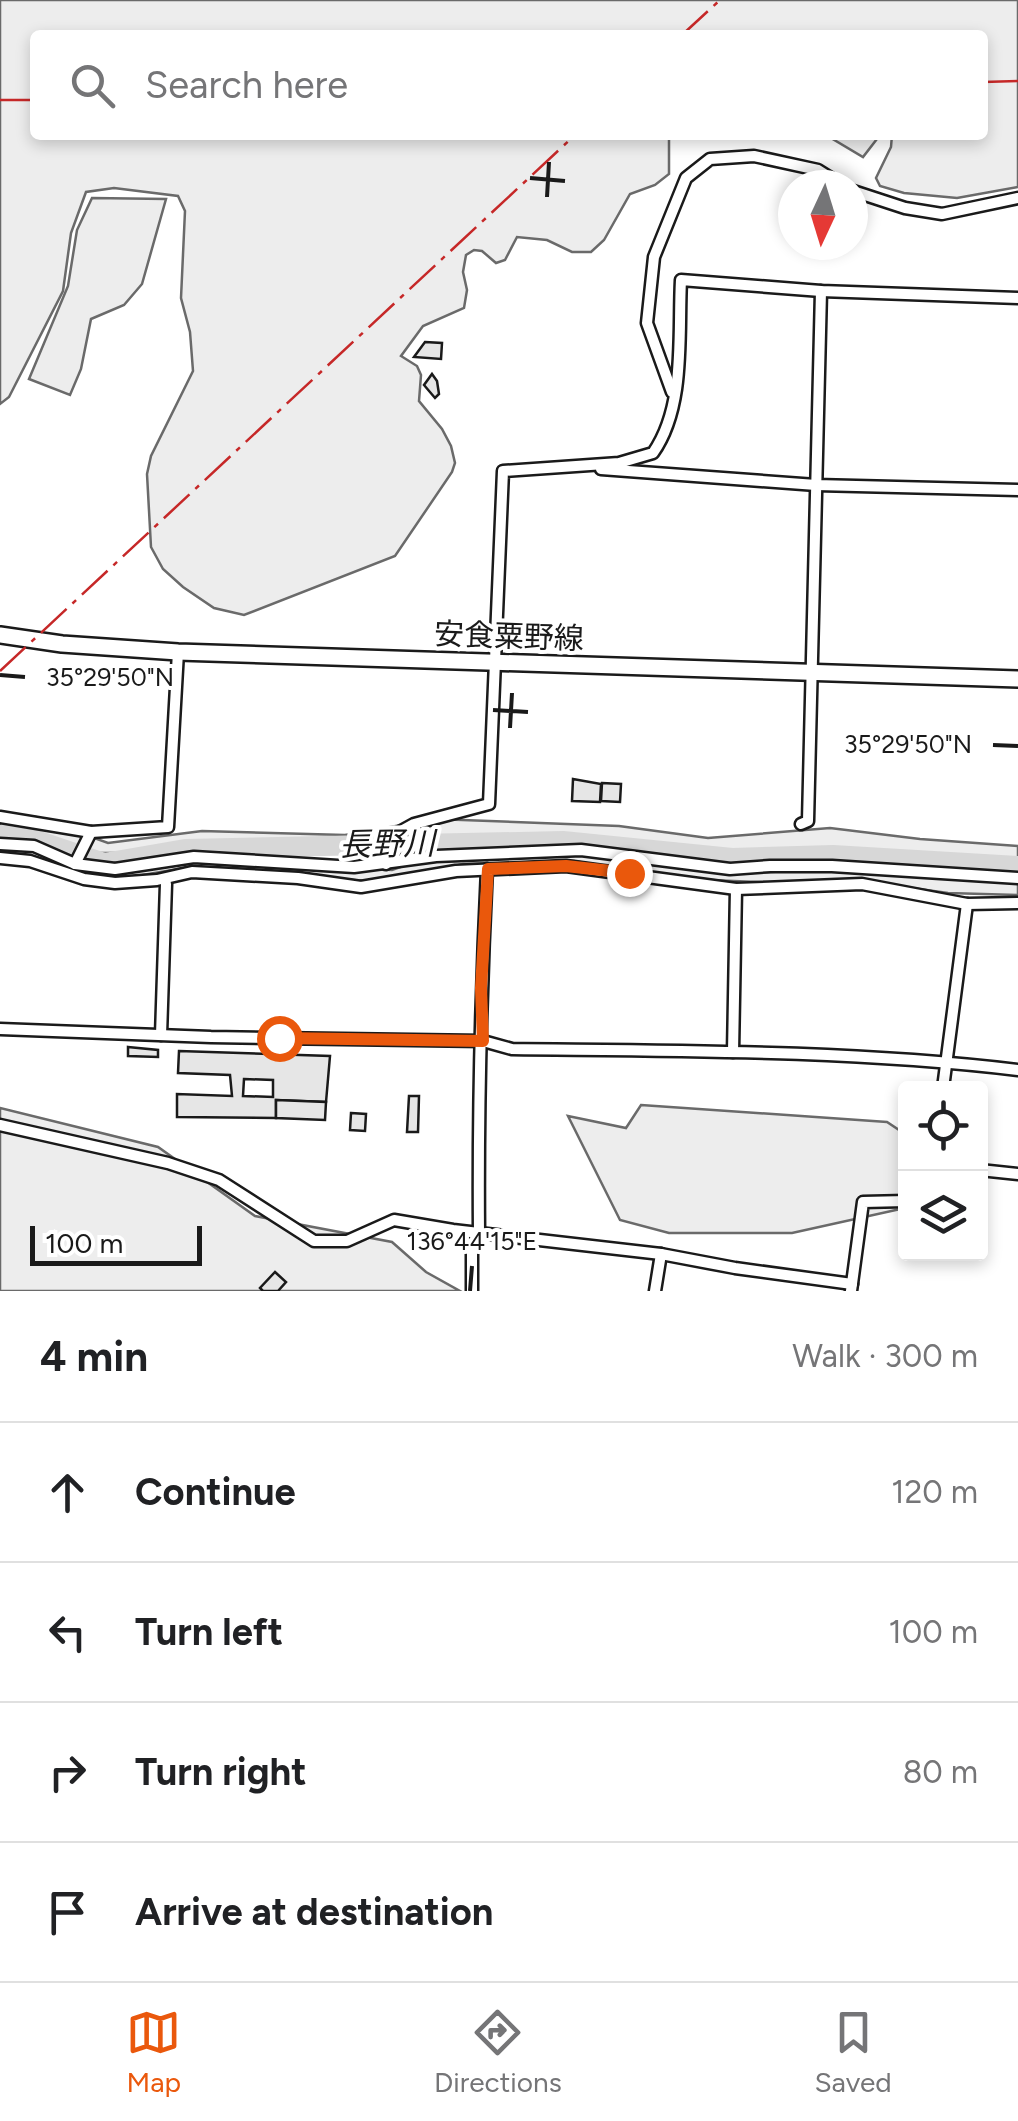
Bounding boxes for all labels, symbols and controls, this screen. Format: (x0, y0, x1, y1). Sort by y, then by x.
search box (30, 30, 988, 140)
icon: search (65, 58, 120, 113)
text: Search here (145, 62, 348, 108)
north arrow (778, 170, 868, 260)
street label: 安食粟野線 (433, 615, 585, 657)
text: 35°29'50"N (46, 662, 174, 692)
text: 35°29'50"N (844, 729, 972, 759)
water label: 長野川 (339, 824, 438, 864)
route end (607, 851, 653, 897)
route start (257, 1016, 303, 1062)
map controls (898, 1081, 988, 1261)
button: locate (898, 1081, 988, 1171)
button: layers (898, 1171, 988, 1261)
scale bar (30, 1221, 202, 1266)
text: 100 m (45, 1226, 123, 1260)
text: 136°44'15"E (407, 1226, 537, 1256)
text: 4 min (40, 1331, 148, 1382)
text: Walk · 300 m (792, 1337, 978, 1375)
icon: ahead (40, 1465, 95, 1520)
text: Continue (135, 1469, 296, 1515)
text: 120 m (891, 1473, 978, 1511)
icon: left (40, 1605, 95, 1660)
text: Turn left (135, 1609, 283, 1655)
text: 100 m (889, 1613, 978, 1651)
icon: right (40, 1745, 95, 1800)
text: Turn right (135, 1749, 307, 1795)
text: 80 m (903, 1753, 978, 1791)
icon: arrive (40, 1885, 95, 1940)
text: Arrive at destination (135, 1889, 493, 1935)
tab: Map (126, 2005, 181, 2099)
tab: Directions (434, 2005, 562, 2099)
tab: Saved (814, 2005, 892, 2099)

